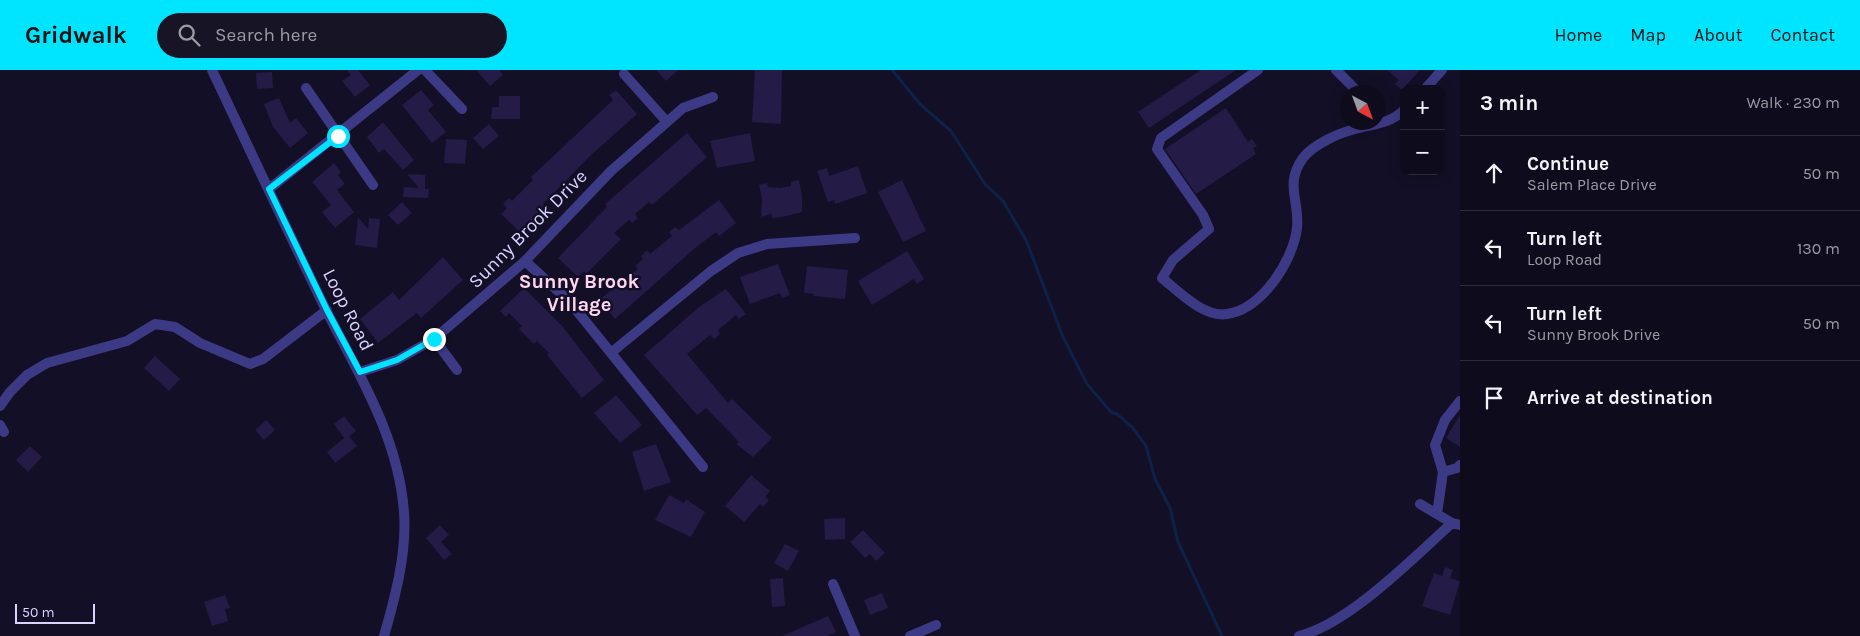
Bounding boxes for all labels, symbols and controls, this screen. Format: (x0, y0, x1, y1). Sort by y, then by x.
search box (157, 13, 507, 58)
text: Gridwalk (25, 21, 127, 49)
icon: search (175, 21, 203, 49)
text: Search here (215, 24, 317, 46)
text: Home (1554, 24, 1602, 46)
text: Map (1630, 24, 1666, 46)
text: About (1694, 24, 1743, 46)
text: Contact (1771, 24, 1835, 46)
north arrow (1340, 85, 1385, 130)
map controls (1400, 85, 1445, 175)
button: + (1400, 85, 1445, 130)
text: 3 min (1480, 91, 1538, 115)
text: Walk · 230 m (1746, 93, 1840, 112)
route start (327, 125, 350, 148)
button: − (1400, 130, 1445, 175)
text: Continue (1527, 153, 1609, 175)
icon: ahead (1480, 159, 1508, 187)
text: 50 m (1803, 164, 1840, 183)
street label: Sunny Brook Drive (464, 165, 592, 293)
text: Salem Place Drive (1527, 175, 1657, 194)
text: Turn left (1527, 228, 1602, 250)
icon: left (1480, 234, 1508, 262)
text: 130 m (1797, 239, 1840, 258)
text: Loop Road (1527, 250, 1602, 269)
street label: Loop Road (318, 265, 378, 355)
district label: Sunny Brook Village (519, 270, 639, 316)
text: Turn left (1527, 303, 1602, 325)
icon: left (1480, 309, 1508, 337)
text: 50 m (1803, 314, 1840, 333)
text: Sunny Brook Drive (1527, 325, 1660, 344)
route end (423, 328, 446, 351)
icon: arrive (1480, 384, 1508, 412)
text: Arrive at destination (1527, 387, 1713, 409)
scale bar (15, 601, 95, 624)
text: 50 m (22, 604, 55, 621)

